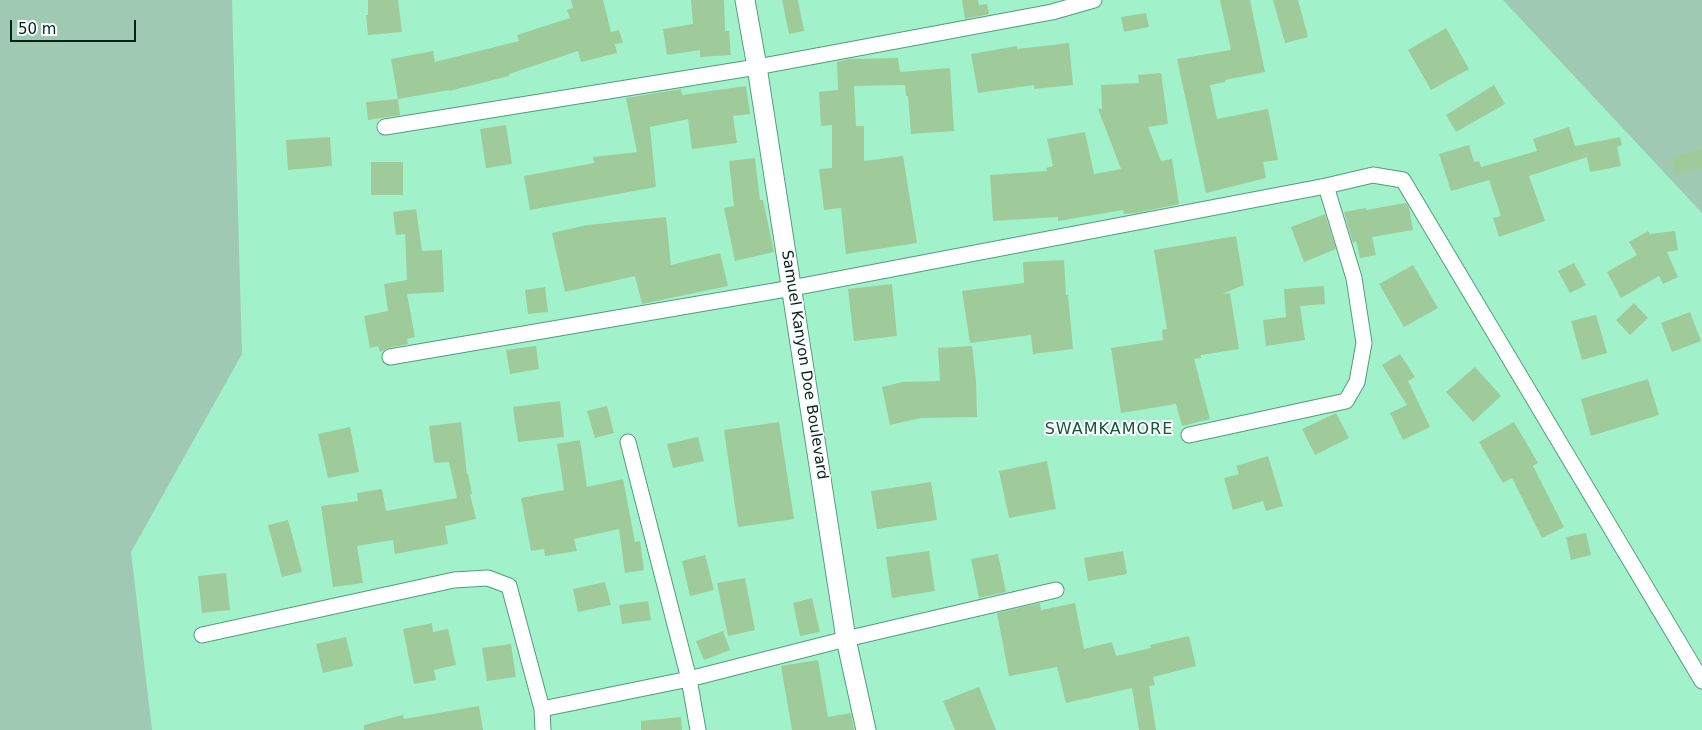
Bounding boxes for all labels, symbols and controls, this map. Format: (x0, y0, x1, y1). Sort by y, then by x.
scale bar (12, 10, 139, 42)
text: 50 m (18, 20, 56, 38)
street label: Samuel Kanyon Doe Boulevard (777, 249, 831, 481)
district label: SWAMKAMORE (1043, 420, 1175, 440)

